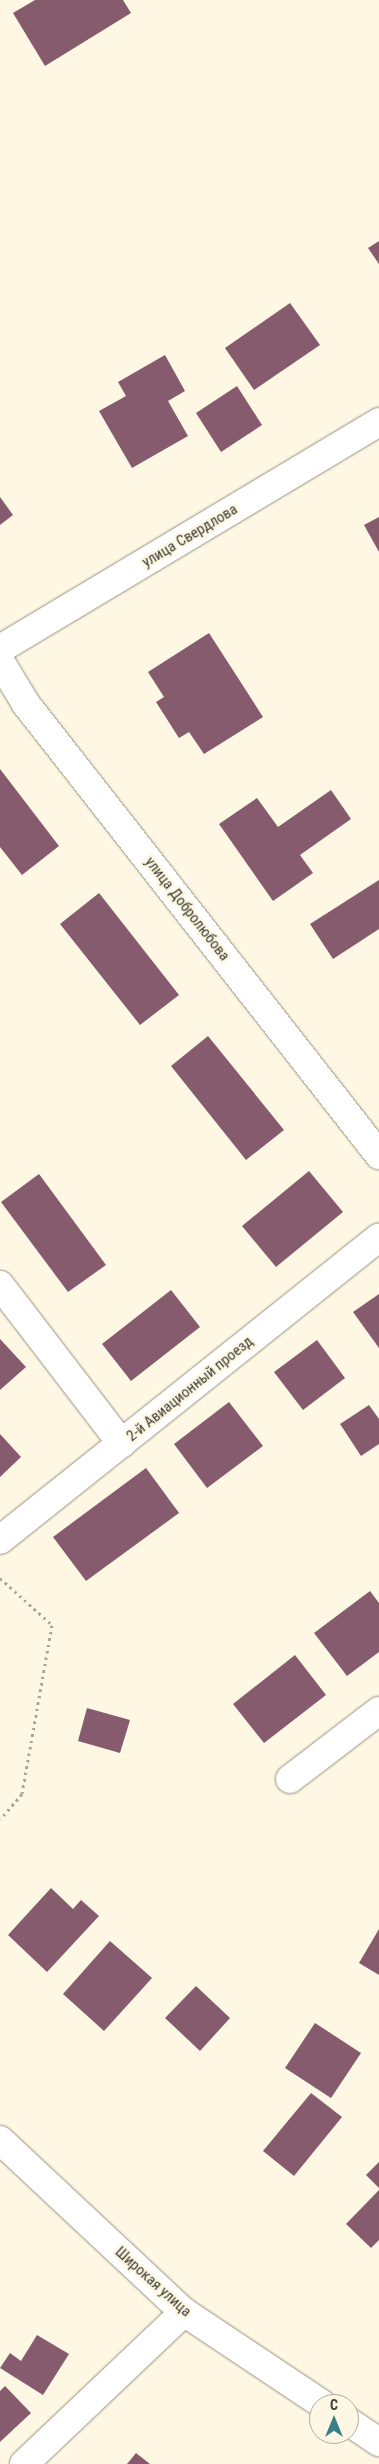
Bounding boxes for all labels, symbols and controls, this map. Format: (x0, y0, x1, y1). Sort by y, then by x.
street label: улица Свердлова (139, 500, 241, 572)
street label: улица Добролюбова (141, 853, 233, 965)
street label: 2-й Авиационный проезд (123, 1333, 257, 1445)
street label: Широкая улица (111, 2243, 195, 2321)
north arrow (309, 2394, 359, 2444)
text: С (330, 2397, 338, 2413)

